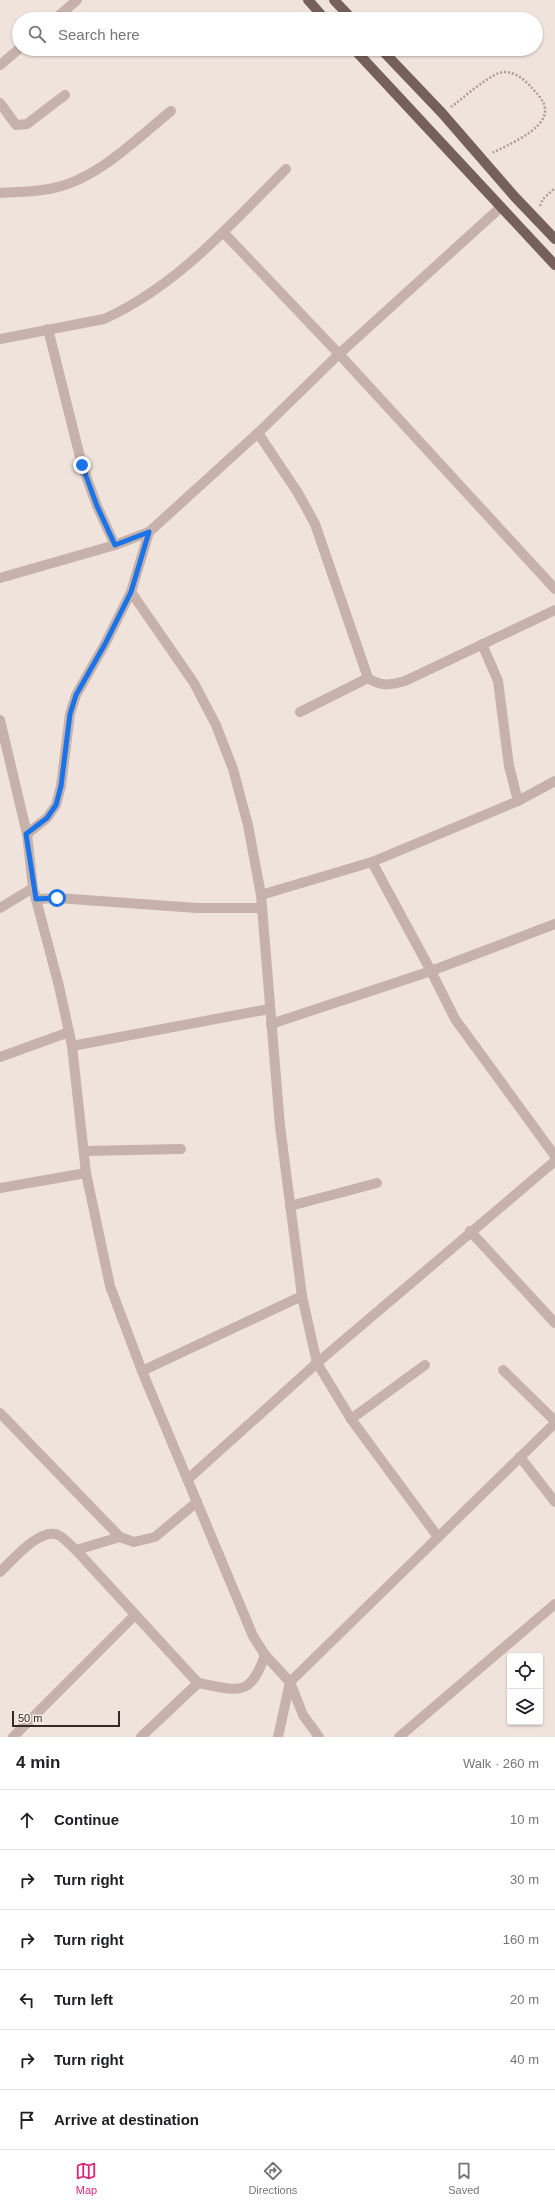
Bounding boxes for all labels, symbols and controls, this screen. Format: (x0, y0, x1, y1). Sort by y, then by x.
search box (12, 12, 543, 56)
icon: search (26, 23, 48, 45)
text: Search here (58, 26, 140, 43)
route end (73, 456, 91, 474)
route start (48, 889, 66, 907)
map controls (507, 1653, 543, 1725)
button: locate (507, 1653, 543, 1689)
button: layers (507, 1689, 543, 1725)
scale bar (12, 1709, 120, 1728)
text: 50 m (18, 1712, 42, 1724)
text: 4 min (16, 1753, 60, 1772)
text: Walk · 260 m (463, 1756, 539, 1771)
icon: ahead (16, 1809, 38, 1831)
text: Continue (54, 1811, 119, 1828)
text: 10 m (510, 1812, 539, 1827)
icon: right (16, 1869, 38, 1891)
text: Turn right (54, 1871, 124, 1888)
text: 30 m (510, 1872, 539, 1887)
icon: right (16, 1929, 38, 1951)
text: Turn right (54, 1931, 124, 1948)
text: 160 m (503, 1932, 539, 1947)
icon: left (16, 1989, 38, 2011)
text: Turn left (54, 1991, 113, 2008)
text: 20 m (510, 1992, 539, 2007)
icon: right (16, 2049, 38, 2071)
text: Turn right (54, 2051, 124, 2068)
text: 40 m (510, 2052, 539, 2067)
icon: arrive (16, 2109, 38, 2131)
text: Arrive at destination (54, 2111, 199, 2128)
tab: Map (75, 2160, 97, 2196)
tab: Directions (248, 2160, 297, 2196)
tab: Saved (448, 2160, 479, 2196)

